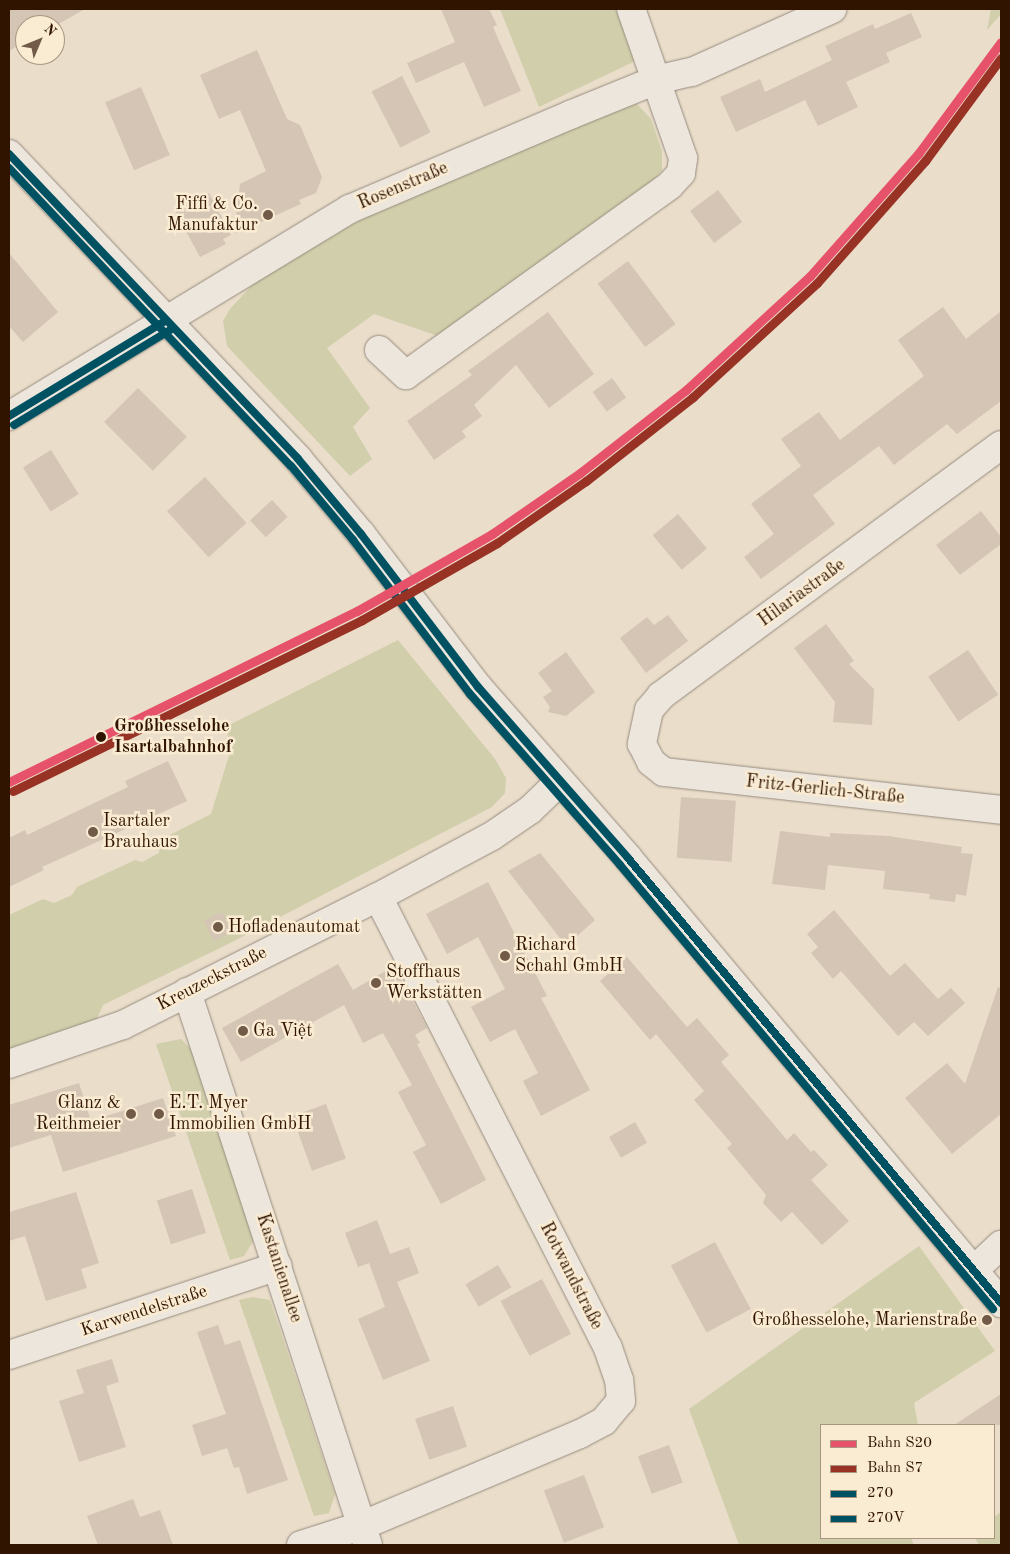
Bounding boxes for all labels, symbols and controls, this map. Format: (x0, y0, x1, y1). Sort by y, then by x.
north arrow (15, 15, 65, 65)
text: N (41, 21, 59, 39)
street label: Rosenstraße (355, 157, 451, 215)
place label: Fiffi & Co. Manufaktur (167, 194, 258, 236)
marker: Fiffi & Co. Manufaktur (262, 209, 274, 221)
street label: Hilariastraße (754, 554, 850, 632)
place label: Großhesselohe Isartalbahnhof (114, 716, 232, 759)
marker: Großhesselohe Isartalbahnhof (92, 728, 110, 746)
street label: Fritz-Gerlich-Straße (745, 771, 905, 809)
place label: Isartaler Brauhaus (103, 811, 177, 854)
marker: Isartaler Brauhaus (87, 826, 99, 838)
place label: Hofladenautomat (228, 916, 360, 938)
marker: Hofladenautomat (212, 921, 224, 933)
place label: Richard Schahl GmbH (515, 935, 623, 978)
street label: Kreuzeckstraße (153, 942, 271, 1016)
marker: Richard Schahl GmbH (499, 950, 511, 962)
place label: Stoffhaus Werkstätten (386, 962, 482, 1004)
marker: Stoffhaus Werkstätten (370, 977, 382, 989)
place label: Ga Việt (253, 1020, 312, 1042)
marker: Ga Việt (237, 1025, 249, 1037)
place label: Glanz & Reithmeier (36, 1093, 121, 1136)
place label: E.T. Myer Immobilien GmbH (169, 1093, 311, 1136)
marker: Glanz & Reithmeier (125, 1108, 137, 1120)
marker: E.T. Myer Immobilien GmbH (153, 1108, 165, 1120)
street label: Kastanienallee (251, 1211, 307, 1325)
street label: Rotwandstraße (535, 1219, 607, 1333)
street label: Karwendelstraße (78, 1280, 210, 1342)
place label: Großhesselohe, Marienstraße (752, 1309, 977, 1331)
marker: Großhesselohe, Marienstraße (981, 1314, 993, 1326)
legend (820, 1424, 995, 1539)
text: Bahn S20 (867, 1436, 932, 1451)
text: Bahn S7 (867, 1461, 923, 1476)
text: 270 (867, 1486, 893, 1501)
text: 270V (867, 1511, 905, 1526)

